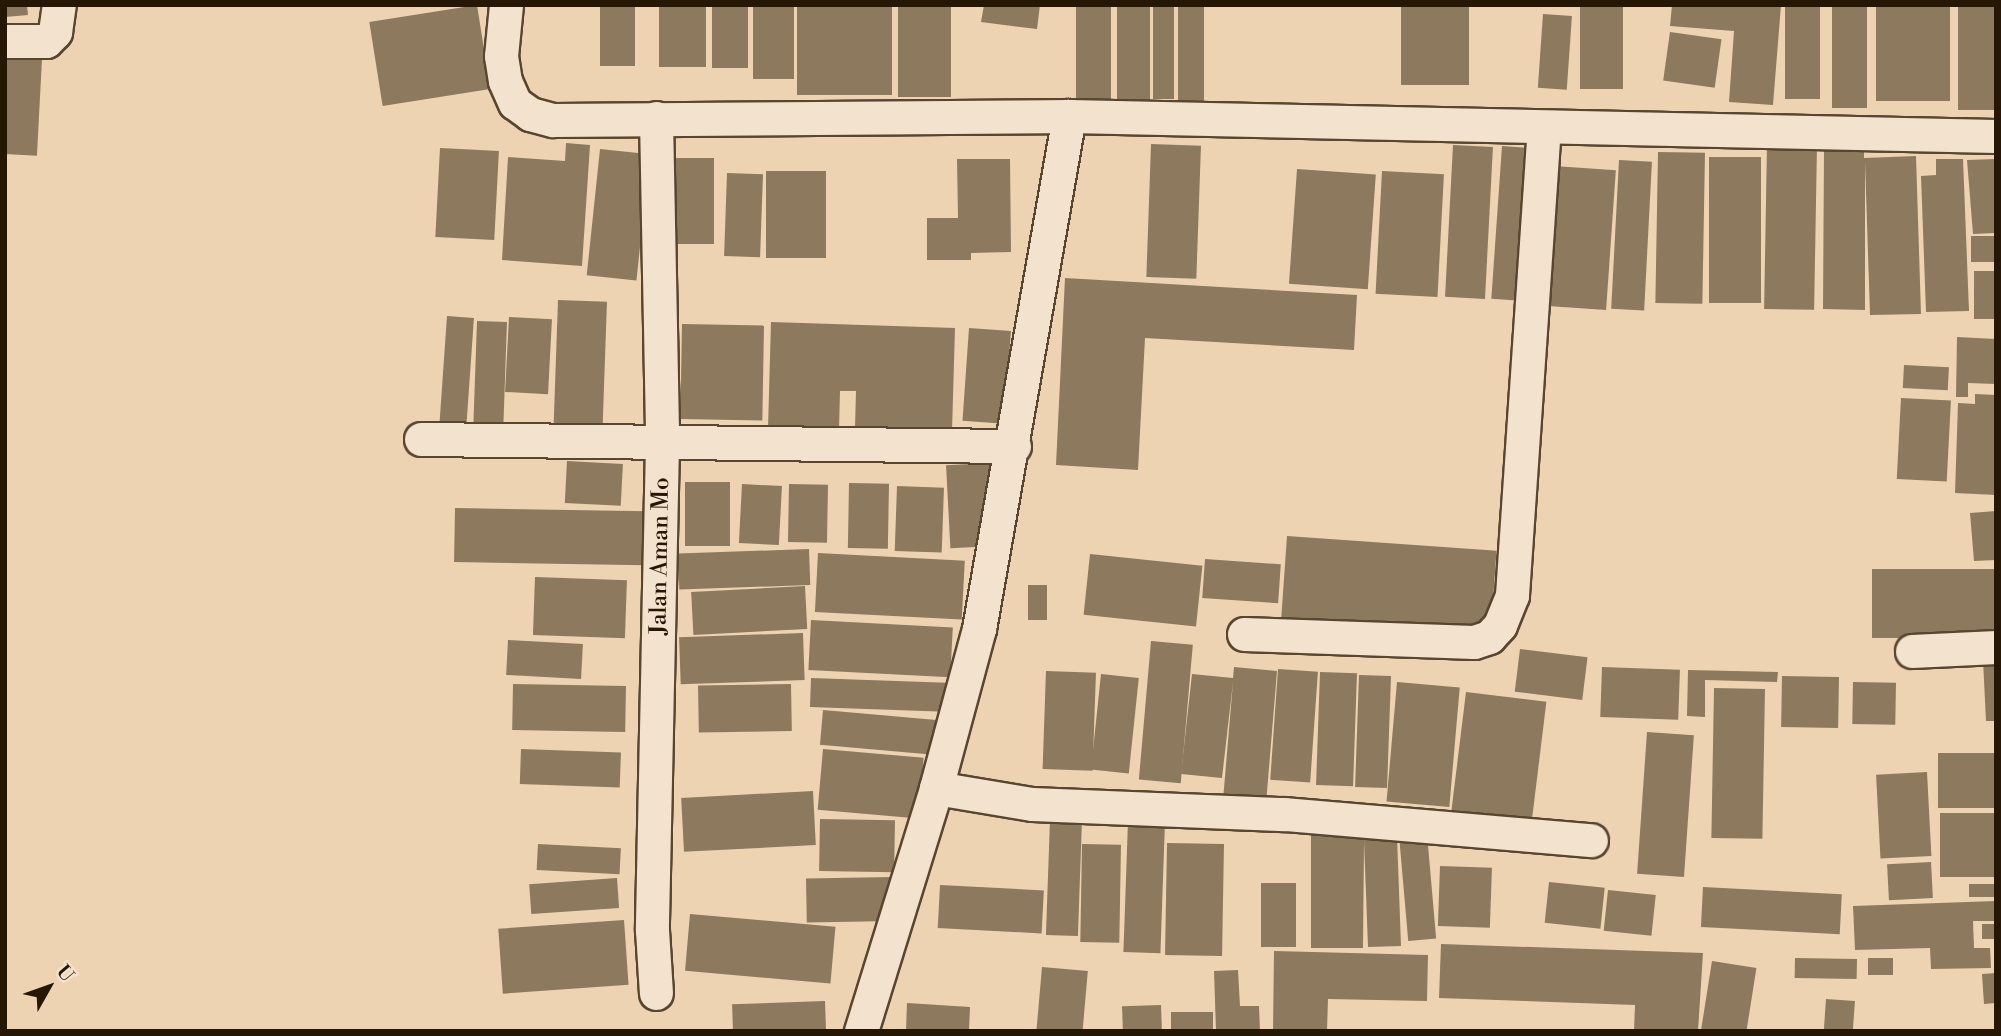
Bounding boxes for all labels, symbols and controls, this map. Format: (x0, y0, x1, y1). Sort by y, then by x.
street label: Jalan Aman Mo (645, 477, 675, 635)
north arrow (14, 952, 84, 1022)
text: U (51, 960, 79, 987)

